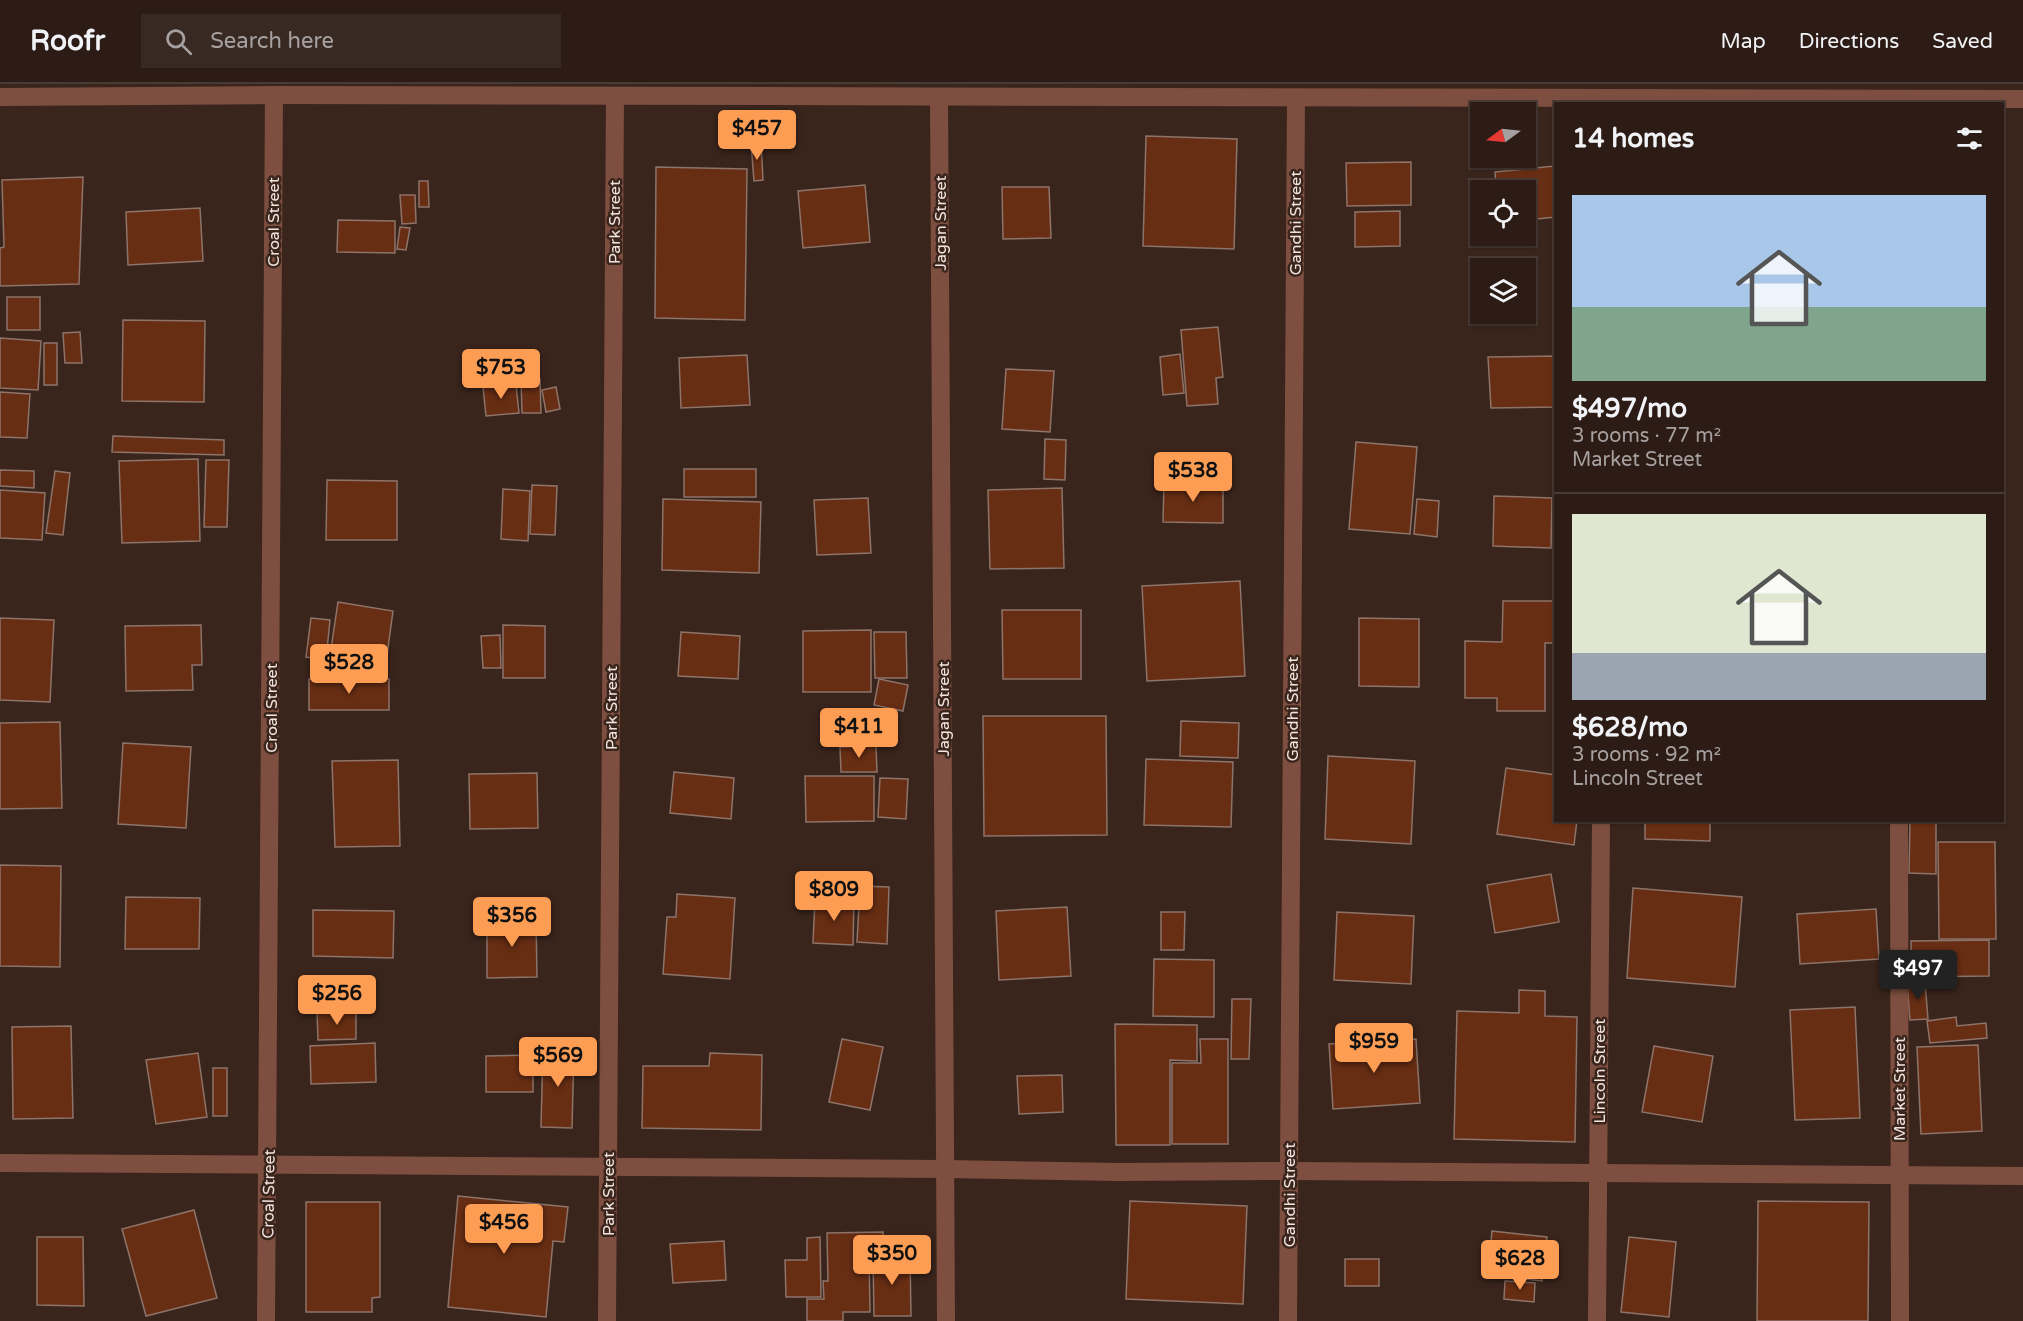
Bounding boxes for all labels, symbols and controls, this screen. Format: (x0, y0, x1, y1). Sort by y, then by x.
search box (141, 14, 561, 68)
text: Roofr (30, 24, 105, 58)
icon: search (162, 25, 195, 58)
text: Search here (210, 28, 334, 54)
text: Map (1720, 29, 1766, 54)
text: Directions (1799, 29, 1899, 54)
text: Saved (1932, 29, 1993, 54)
north arrow (1470, 102, 1536, 168)
map controls (1470, 102, 1536, 324)
pin: $457 (721, 110, 793, 161)
text: $457 (732, 117, 782, 141)
icon: filters (1953, 122, 1986, 155)
text: 14 homes (1572, 123, 1694, 154)
street label: Gandhi Street (1286, 171, 1306, 275)
street label: Jagan Street (931, 175, 951, 271)
street label: Croal Street (264, 177, 284, 267)
street label: Park Street (605, 180, 625, 264)
button: locate (1470, 180, 1536, 246)
icon: home (1725, 234, 1833, 342)
button: layers (1470, 258, 1536, 324)
pin: $753 (465, 349, 537, 400)
text: $753 (476, 356, 526, 380)
text: $497/mo (1572, 393, 1687, 424)
text: 3 rooms · 77 m² (1572, 424, 1721, 448)
text: Market Street (1572, 448, 1702, 472)
pin: $538 (1157, 452, 1229, 503)
text: $538 (1168, 459, 1218, 483)
icon: home (1725, 553, 1833, 661)
pin: $528 (313, 644, 385, 695)
text: $528 (324, 651, 374, 675)
street label: Gandhi Street (1283, 657, 1303, 761)
street label: Jagan Street (934, 661, 954, 757)
street label: Croal Street (262, 663, 282, 753)
street label: Park Street (602, 666, 622, 750)
pin: $411 (823, 708, 895, 759)
text: $628/mo (1572, 712, 1688, 743)
text: $411 (834, 715, 884, 739)
text: 3 rooms · 92 m² (1572, 743, 1721, 767)
text: Lincoln Street (1572, 767, 1703, 791)
pin: $809 (798, 871, 870, 922)
text: $809 (809, 878, 859, 902)
pin: $356 (476, 897, 548, 948)
text: $356 (487, 904, 537, 928)
pin: $497 (1882, 950, 1954, 1001)
text: $497 (1893, 957, 1943, 981)
pin: $256 (301, 975, 373, 1026)
text: $256 (312, 982, 362, 1006)
street label: Lincoln Street (1590, 1019, 1610, 1123)
pin: $959 (1338, 1023, 1410, 1074)
text: $959 (1349, 1030, 1399, 1054)
pin: $569 (522, 1037, 594, 1088)
street label: Market Street (1890, 1037, 1910, 1141)
text: $569 (533, 1044, 583, 1068)
street label: Gandhi Street (1280, 1143, 1300, 1247)
street label: Croal Street (258, 1149, 280, 1239)
street label: Park Street (599, 1152, 619, 1236)
pin: $456 (468, 1204, 540, 1255)
text: $456 (479, 1211, 529, 1235)
pin: $350 (856, 1235, 928, 1286)
pin: $628 (1484, 1240, 1556, 1291)
text: $350 (867, 1242, 917, 1266)
text: $628 (1495, 1247, 1545, 1271)

